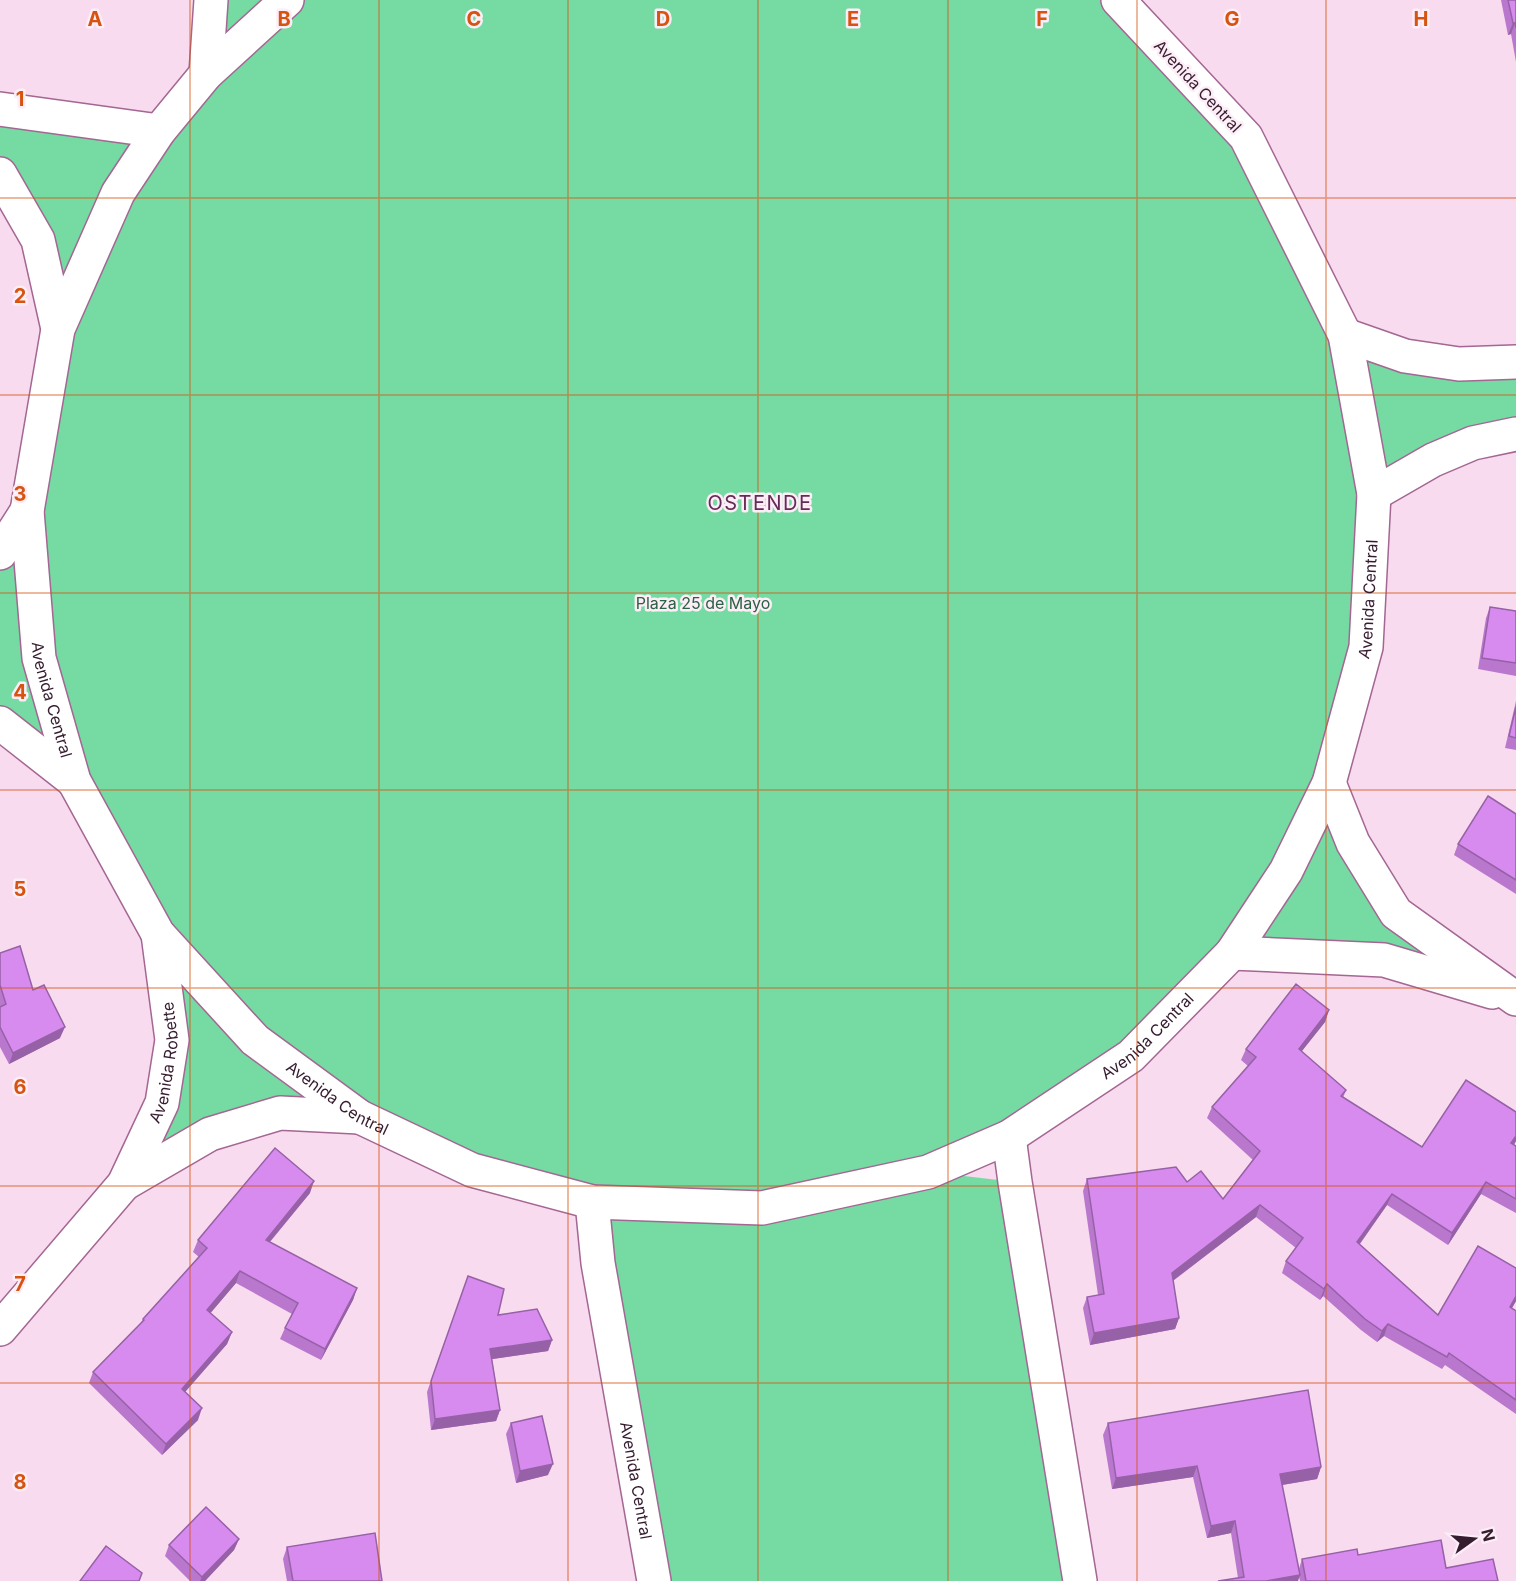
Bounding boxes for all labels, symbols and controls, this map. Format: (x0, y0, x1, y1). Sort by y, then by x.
text: A (88, 7, 103, 31)
text: B (277, 7, 291, 31)
text: C (467, 7, 481, 31)
text: D (656, 7, 670, 31)
text: E (847, 7, 859, 31)
text: F (1036, 7, 1048, 31)
text: G (1224, 7, 1240, 31)
text: H (1414, 7, 1428, 31)
street label: Avenida Central (1150, 36, 1246, 136)
text: 1 (16, 87, 24, 111)
text: 2 (14, 284, 26, 308)
text: 3 (14, 482, 26, 506)
district label: OSTENDE (707, 491, 813, 515)
street label: Avenida Central (1353, 539, 1382, 661)
park label: Plaza 25 de Mayo (636, 593, 770, 613)
street label: Avenida Central (28, 641, 77, 760)
text: 4 (13, 680, 27, 704)
text: 5 (14, 877, 26, 901)
street label: Avenida Central (1097, 988, 1198, 1083)
street label: Avenida Robette (144, 1001, 182, 1126)
street label: Avenida Central (283, 1057, 392, 1139)
text: 6 (14, 1075, 27, 1099)
text: 7 (14, 1272, 26, 1296)
street label: Avenida Central (616, 1420, 656, 1541)
text: 8 (13, 1470, 27, 1494)
north arrow (1444, 1509, 1504, 1569)
text: N (1477, 1527, 1500, 1544)

